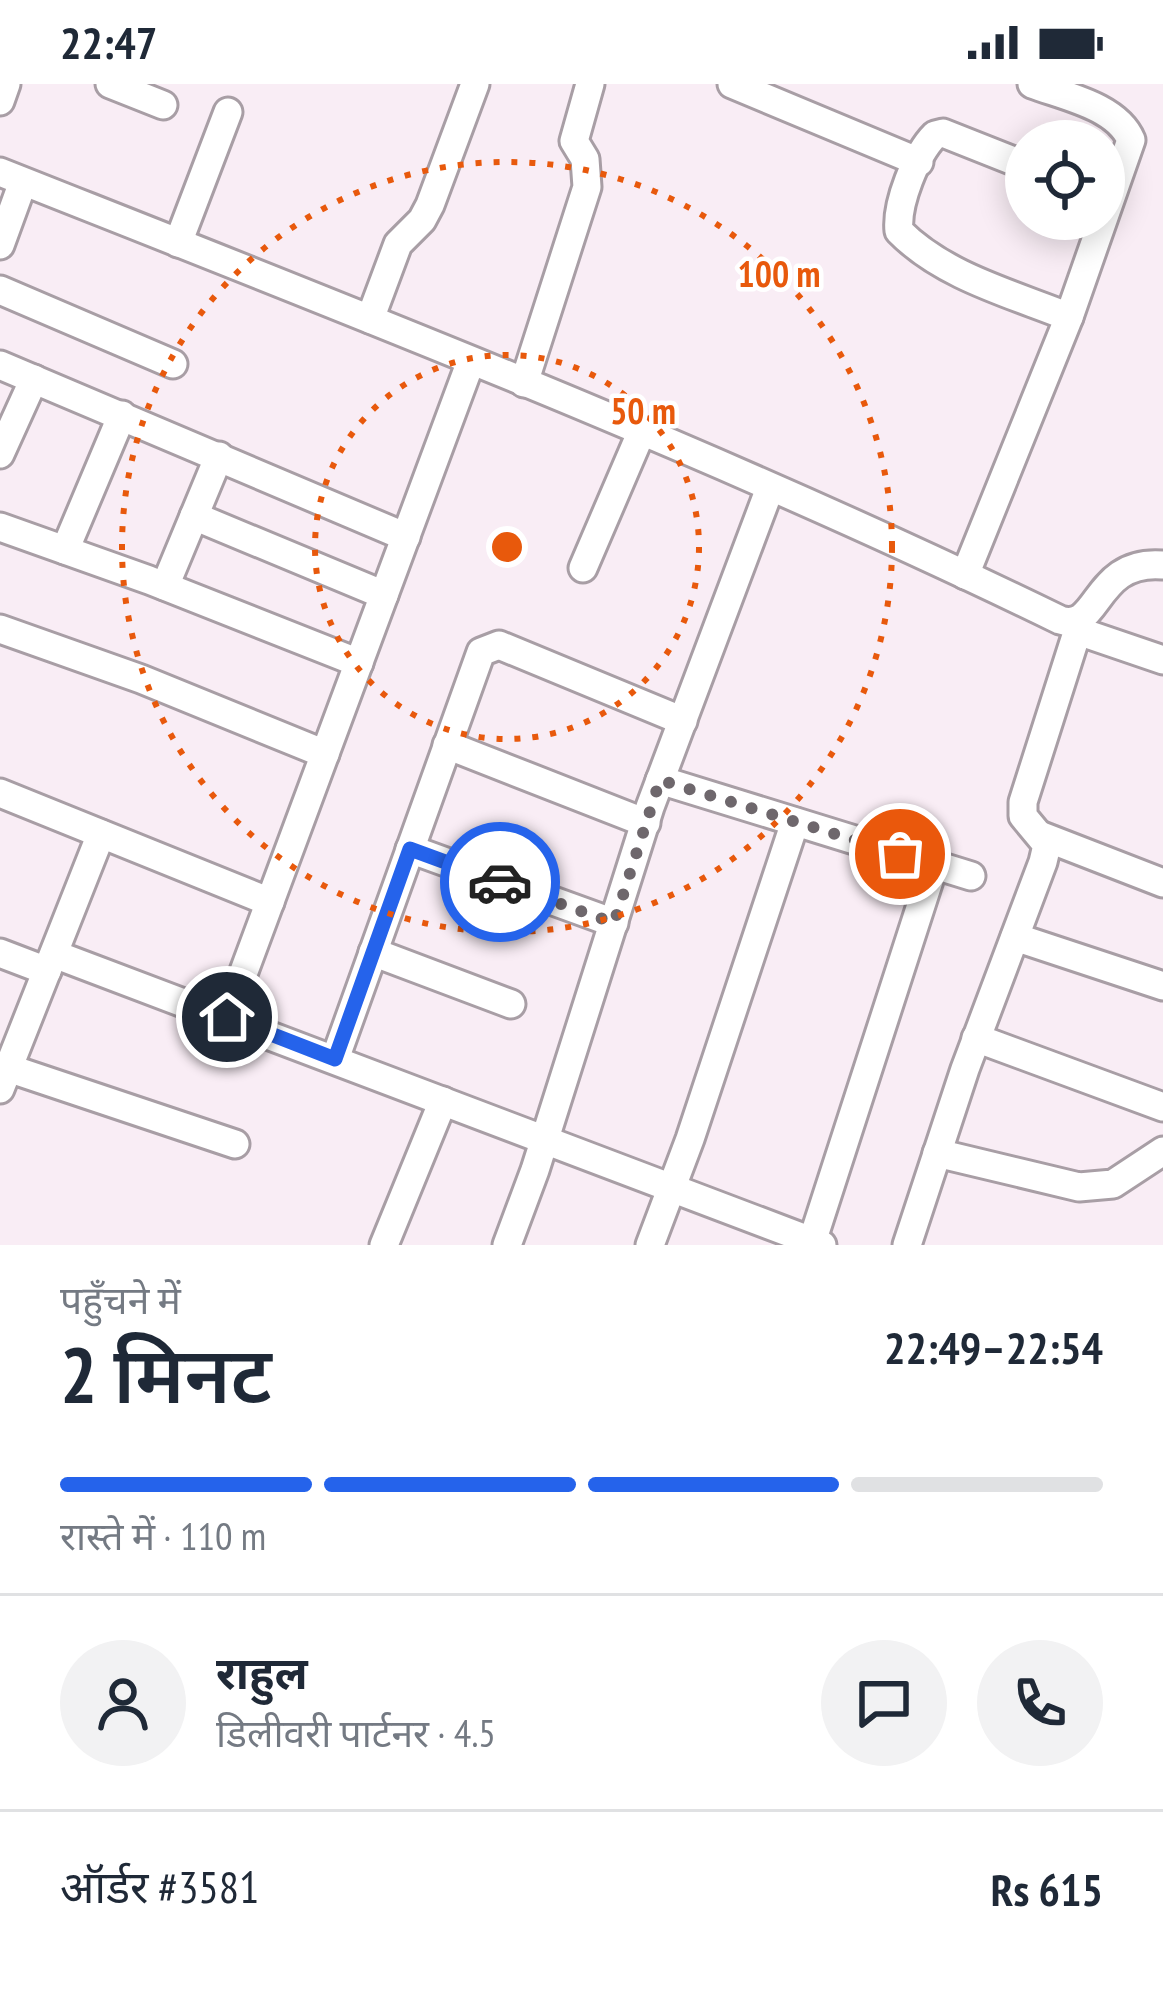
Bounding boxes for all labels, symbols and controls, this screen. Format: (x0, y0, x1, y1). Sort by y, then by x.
text: 22:47 (60, 13, 157, 71)
map controls (1005, 120, 1125, 240)
button: locate (1005, 120, 1125, 240)
text: 100 m (738, 250, 820, 297)
text: 50 m (610, 387, 676, 434)
centre of rings (486, 526, 528, 568)
pin (849, 803, 951, 905)
icon: bag (867, 821, 933, 887)
courier (440, 822, 560, 942)
icon: car (467, 849, 533, 915)
pin (176, 966, 278, 1068)
icon: home (194, 984, 260, 1050)
text: पहुँचने में (60, 1274, 181, 1325)
text: 22:49–22:54 (884, 1318, 1103, 1376)
text: 2 मिनट (60, 1324, 272, 1425)
text: रास्ते में · 110 m (60, 1510, 266, 1561)
button: person (60, 1640, 186, 1766)
button: chat (821, 1640, 947, 1766)
button: phone (977, 1640, 1103, 1766)
text: राहुल (216, 1643, 308, 1701)
text: डिलीवरी पार्टनर · 4.5 (216, 1707, 496, 1758)
text: ऑर्डर #3581 (60, 1857, 259, 1915)
text: Rs 615 (991, 1860, 1103, 1918)

